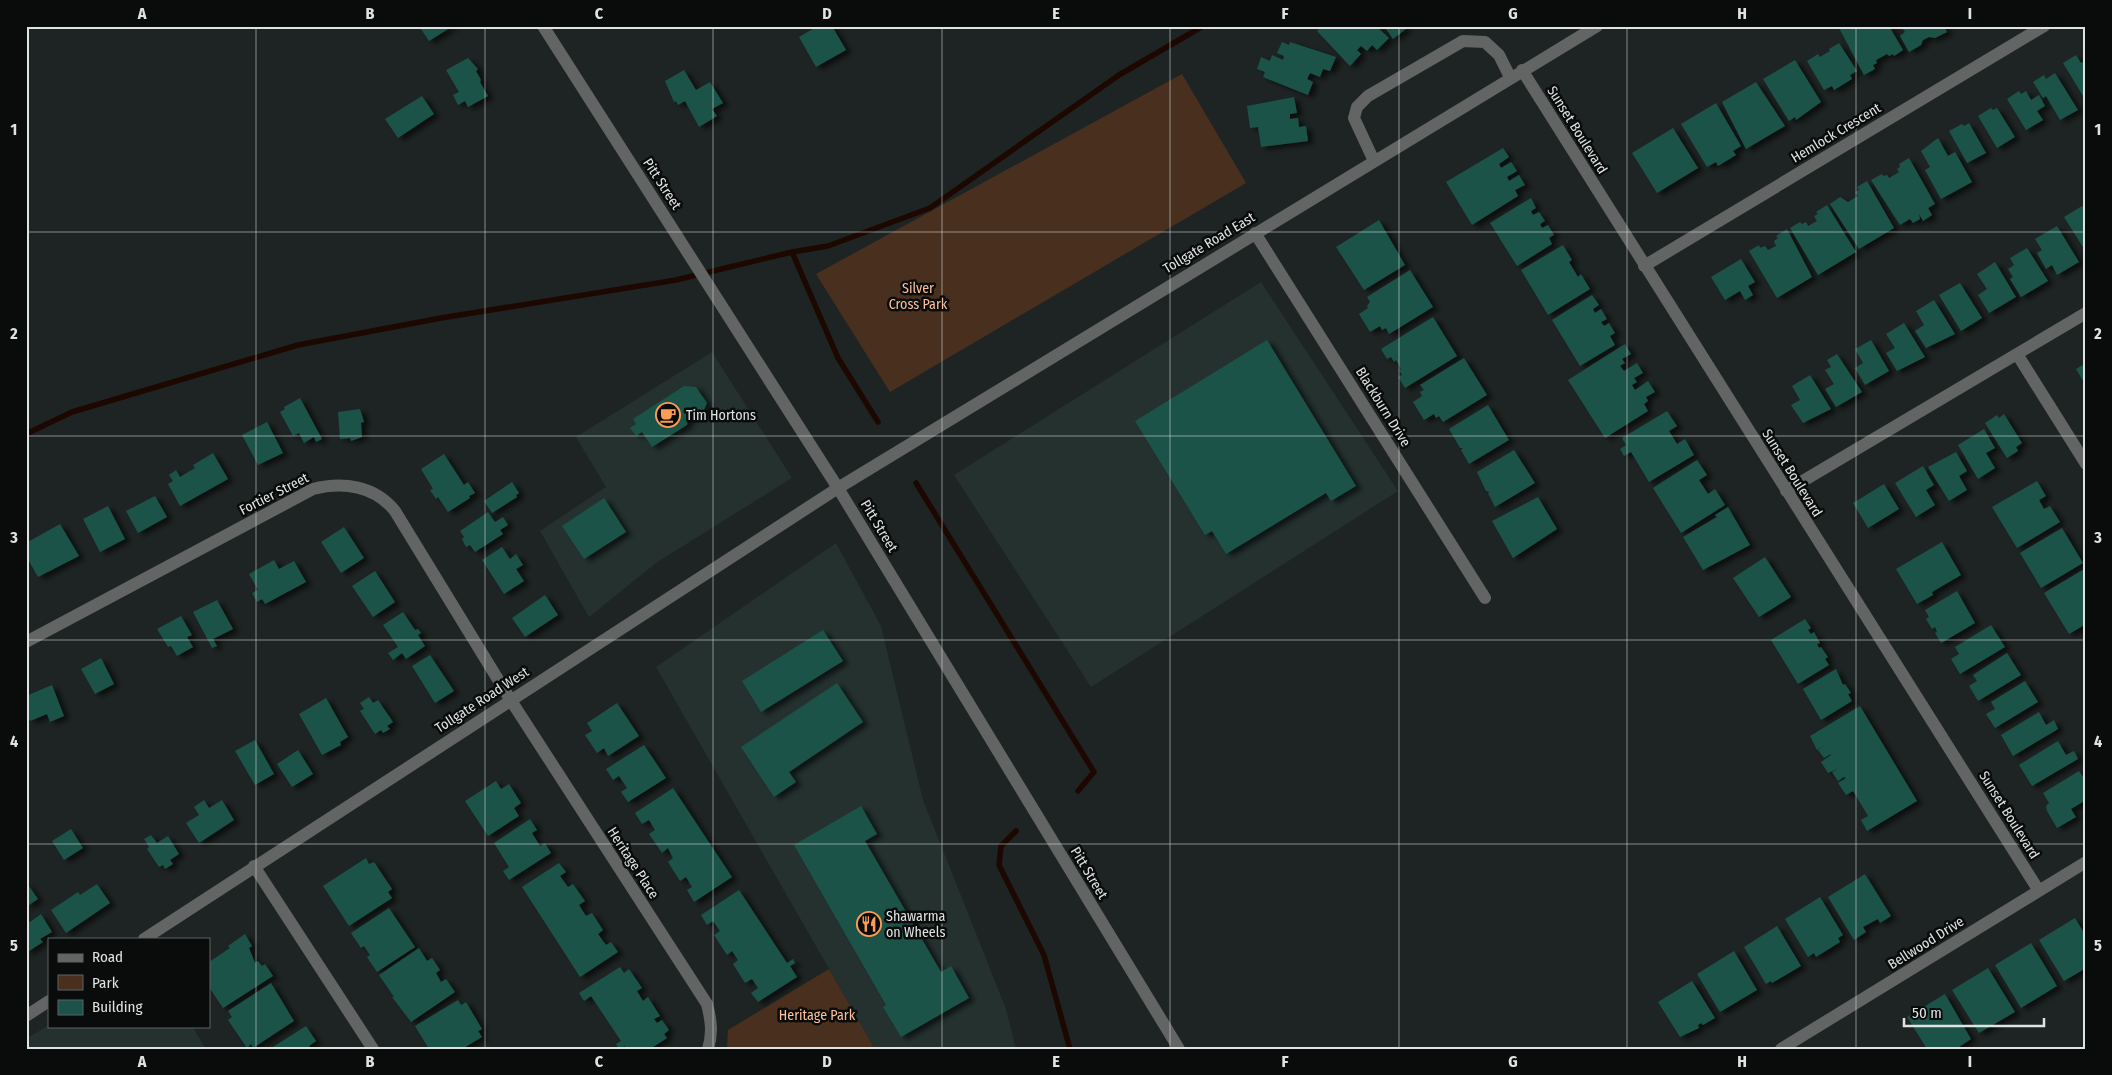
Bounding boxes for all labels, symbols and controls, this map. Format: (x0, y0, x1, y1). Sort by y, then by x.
text: A (137, 4, 147, 23)
text: B (366, 4, 375, 23)
text: C (595, 4, 604, 23)
text: D (822, 4, 832, 23)
text: E (1052, 4, 1060, 23)
text: F (1281, 4, 1289, 23)
text: G (1508, 4, 1518, 23)
text: H (1737, 4, 1747, 23)
text: I (1968, 4, 1972, 23)
street label: Sunset Boulevard (1543, 83, 1611, 177)
street label: Hemlock Crescent (1788, 99, 1884, 167)
text: 1 (11, 120, 17, 139)
text: 1 (2095, 120, 2101, 139)
street label: Pitt Street (639, 155, 685, 213)
street label: Tollgate Road East (1160, 209, 1258, 277)
park label: Silver Cross Park (889, 280, 948, 313)
text: 2 (9, 324, 18, 343)
text: 2 (2093, 324, 2102, 343)
street label: Blackburn Drive (1352, 364, 1414, 450)
cafe icon: Tim Hortons (655, 402, 681, 428)
place label: Tim Hortons (686, 407, 756, 424)
street label: Sunset Boulevard (1758, 426, 1826, 520)
street label: Fortier Street (236, 469, 312, 519)
street label: Pitt Street (857, 497, 901, 555)
text: 3 (9, 528, 18, 547)
text: 3 (2093, 528, 2102, 547)
street label: Tollgate Road West (432, 663, 532, 737)
text: 4 (10, 732, 18, 751)
text: 4 (2094, 732, 2102, 751)
street label: Sunset Boulevard (1975, 768, 2043, 862)
street label: Heritage Place (604, 824, 662, 902)
street label: Pitt Street (1067, 844, 1111, 902)
place label: Shawarma on Wheels (886, 908, 946, 941)
restaurant icon: Shawarma on Wheels (856, 911, 882, 937)
street label: Bellwood Drive (1885, 913, 1967, 973)
text: 5 (10, 936, 18, 955)
text: 5 (2094, 936, 2102, 955)
legend (48, 938, 210, 1028)
text: Road (92, 948, 123, 966)
text: Park (92, 974, 119, 992)
scale bar (1904, 995, 2044, 1027)
text: Building (92, 998, 143, 1016)
text: 50 m (1912, 1004, 1942, 1022)
park label: Heritage Park (779, 1007, 856, 1024)
text: A (137, 1052, 147, 1071)
text: B (366, 1052, 375, 1071)
text: C (595, 1052, 604, 1071)
text: D (822, 1052, 832, 1071)
text: E (1052, 1052, 1060, 1071)
text: F (1281, 1052, 1289, 1071)
text: G (1508, 1052, 1518, 1071)
text: H (1737, 1052, 1747, 1071)
text: I (1968, 1052, 1972, 1071)

